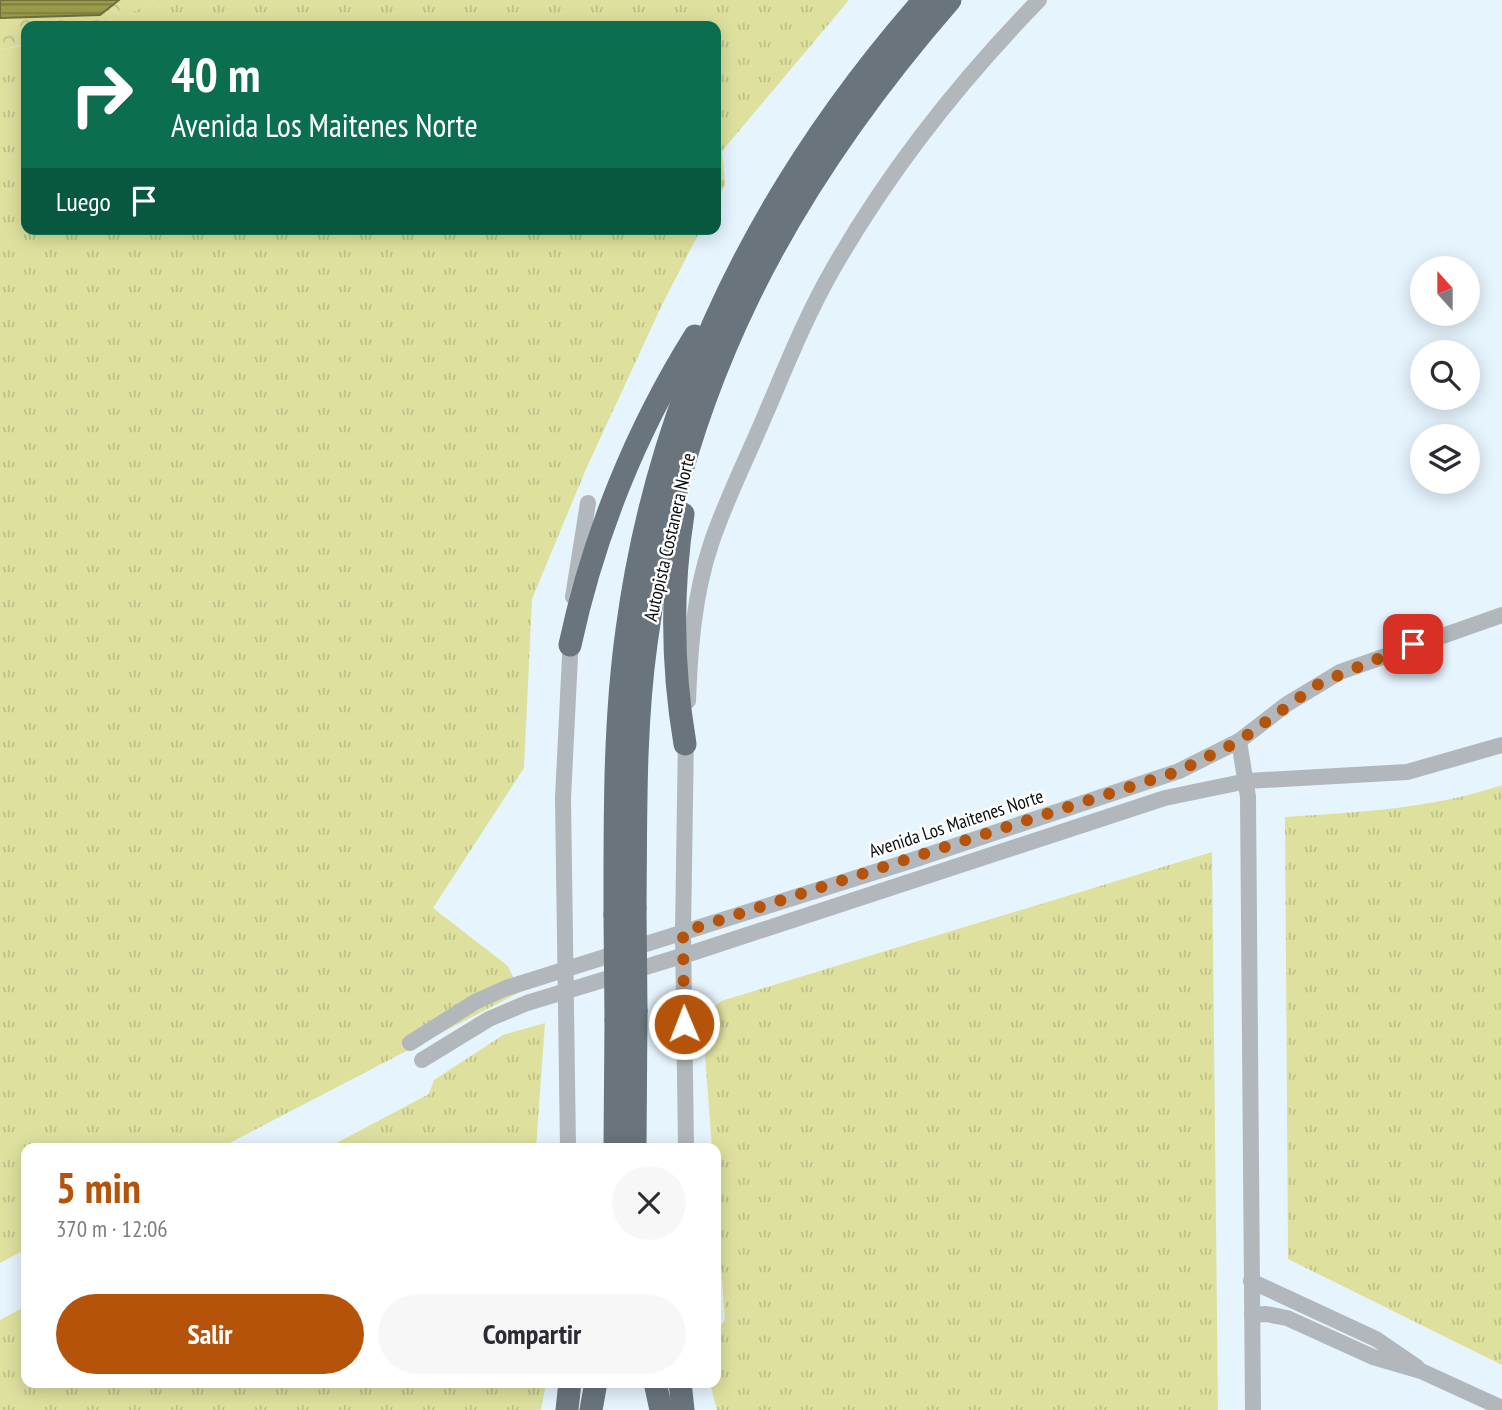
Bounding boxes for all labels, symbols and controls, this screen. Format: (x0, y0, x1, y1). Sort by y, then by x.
text: 40 m (171, 42, 260, 106)
icon: right (56, 49, 147, 140)
text: Avenida Los Maitenes Norte (171, 104, 478, 146)
icon: arrive (125, 182, 163, 220)
text: Luego (56, 185, 111, 218)
north arrow (1410, 256, 1480, 326)
map controls (1410, 256, 1480, 494)
button: search (1410, 340, 1480, 410)
button: layers (1410, 424, 1480, 494)
street label: Autopista Costanera Norte (638, 450, 700, 623)
pin (1383, 614, 1443, 674)
icon: arrive (1394, 625, 1432, 663)
street label: Avenida Los Maitenes Norte (866, 783, 1046, 863)
position arrow (647, 987, 721, 1061)
text: 5 min (56, 1160, 141, 1215)
button: close (612, 1166, 686, 1240)
text: 370 m · 12:06 (56, 1214, 168, 1243)
button: Salir (56, 1294, 364, 1374)
button: Compartir (378, 1294, 686, 1374)

